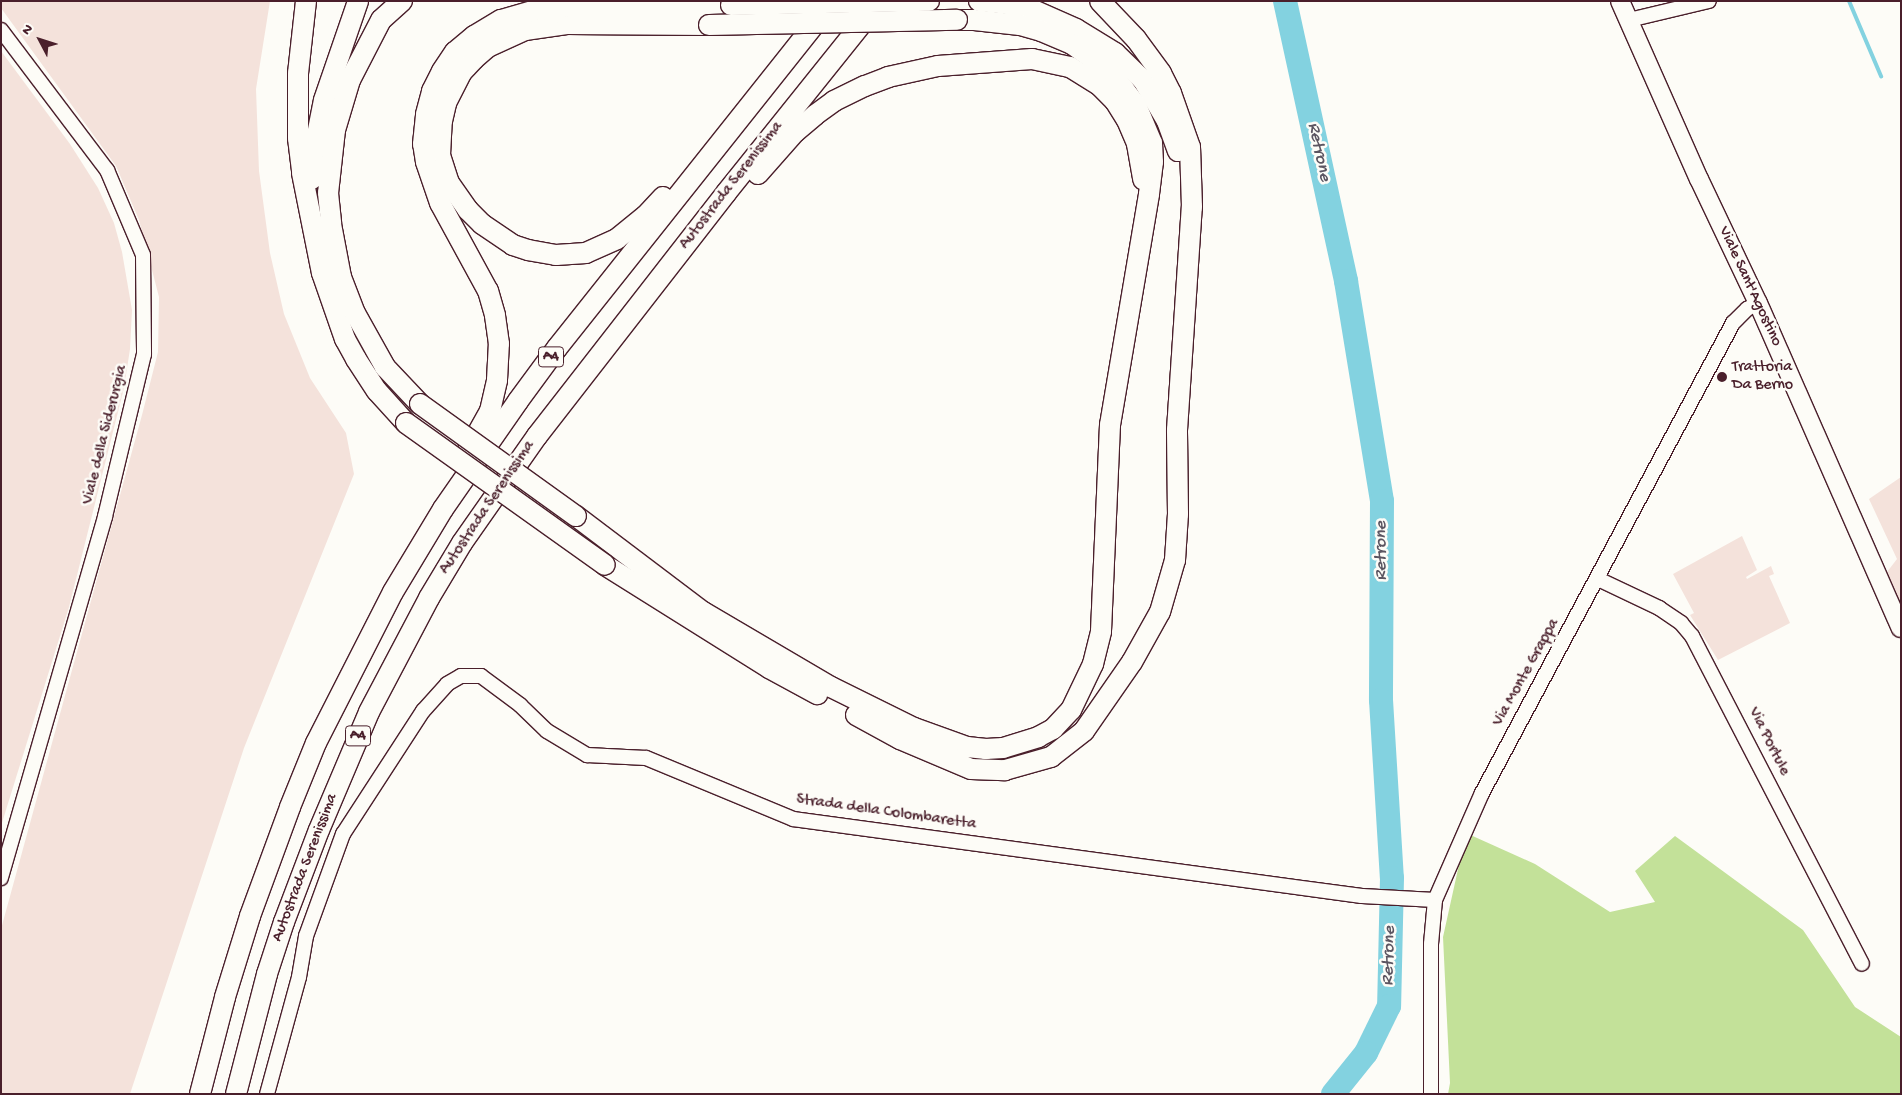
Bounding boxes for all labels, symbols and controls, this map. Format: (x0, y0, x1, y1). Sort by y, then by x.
north arrow (15, 15, 65, 65)
text: N (19, 21, 38, 39)
street label: Autostrada Serenissima (676, 118, 788, 254)
water label: Retrone (1301, 121, 1335, 183)
street label: Viale Sant'Agostino (1713, 224, 1785, 350)
road number: A4 (537, 344, 565, 370)
place label: Trattoria Da Berno (1732, 358, 1793, 396)
street label: Viale della Siderurgia (79, 363, 133, 507)
marker: Trattoria Da Berno (1716, 371, 1728, 383)
street label: Autostrada Serenissima (436, 438, 540, 578)
water label: Retrone (1371, 521, 1393, 581)
street label: Via Monte Grappa (1490, 616, 1564, 730)
street label: Via Portule (1743, 705, 1793, 779)
road number: A4 (344, 724, 372, 748)
street label: Autostrada Serenissima (269, 791, 343, 945)
street label: Strada della Colombaretta (795, 791, 977, 835)
water label: Retrone (1378, 926, 1402, 986)

